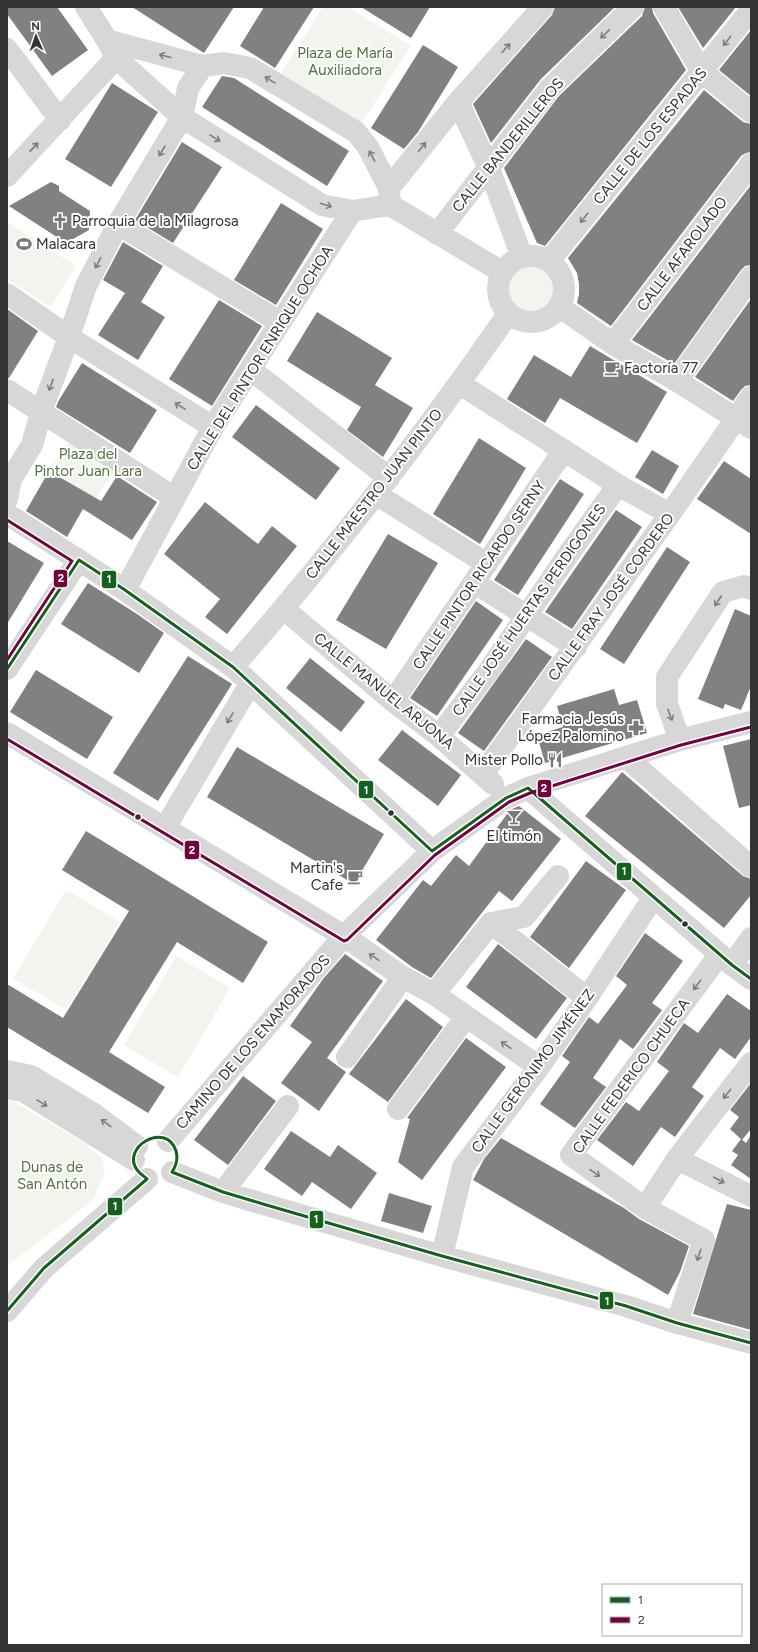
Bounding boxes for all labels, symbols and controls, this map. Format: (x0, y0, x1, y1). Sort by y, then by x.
north arrow (16, 16, 56, 56)
text: N (31, 20, 40, 33)
one-way arrow (600, 29, 610, 39)
one-way arrow (722, 35, 731, 46)
one-way arrow (502, 43, 511, 53)
park label: Plaza de María Auxiliadora (297, 44, 393, 79)
one-way arrow (159, 52, 172, 59)
street label: CALLE DE LOS ESPADAS (589, 64, 711, 208)
street label: CALLE BANDERILLEROS (448, 74, 568, 216)
one-way arrow (264, 75, 276, 83)
one-way arrow (209, 134, 221, 142)
one-way arrow (418, 141, 426, 152)
one-way arrow (29, 142, 38, 153)
one-way arrow (158, 145, 166, 157)
one-way arrow (368, 150, 376, 162)
street label: CALLE AFAROLADO (633, 193, 731, 315)
one-way arrow (319, 202, 332, 209)
church icon: Parroquia de la Milagrosa (51, 212, 69, 230)
place label: Parroquia de la Milagrosa (72, 212, 239, 230)
one-way arrow (579, 213, 588, 224)
sports icon: Malacara (15, 235, 33, 253)
place label: Malacara (36, 235, 96, 253)
street label: CALLE DEL PINTOR ENRIQUE OCHOA (183, 242, 337, 474)
one-way arrow (93, 257, 101, 269)
cafe icon: Factoría 77 (603, 359, 621, 377)
place label: Factoría 77 (624, 359, 698, 377)
one-way arrow (47, 378, 55, 390)
one-way arrow (174, 402, 186, 410)
street label: CALLE MAESTRO JUAN PINTO (302, 405, 446, 583)
park label: Plaza del Pintor Juan Lara (34, 445, 142, 480)
street label: CALLE PINTOR RICARDO SERNY (409, 477, 549, 673)
street label: CALLE JOSÉ HUERTAS PERDIGONES (449, 500, 609, 720)
street label: CALLE FRAY JOSÉ CORDERO (544, 510, 678, 684)
line badge: 2 (53, 569, 68, 588)
line badge: 1 (101, 570, 117, 589)
text: 2 (58, 572, 64, 585)
text: 1 (107, 573, 111, 586)
one-way arrow (714, 595, 722, 606)
street label: CALLE MANUEL ARJONA (310, 629, 458, 753)
one-way arrow (667, 708, 675, 720)
place label: Farmacia Jesús López Palomino (518, 710, 624, 745)
one-way arrow (226, 712, 234, 724)
pharmacy icon: Farmacia Jesús López Palomino (627, 719, 645, 737)
place label: Mister Pollo (465, 751, 543, 769)
restaurant icon: Mister Pollo (546, 751, 564, 769)
line badge: 2 (537, 779, 552, 798)
line badge: 1 (358, 780, 374, 799)
text: 2 (541, 782, 547, 795)
text: 1 (364, 784, 368, 797)
unlabelled marker (386, 808, 396, 818)
bar icon: El timón (505, 808, 523, 826)
unlabelled marker (133, 812, 143, 822)
place label: El timón (487, 827, 541, 845)
line badge: 2 (184, 840, 200, 860)
text: 2 (189, 844, 195, 857)
place label: Martin's Cafe (290, 859, 343, 894)
line badge: 1 (616, 862, 632, 881)
text: 1 (622, 865, 626, 878)
cafe icon: Martin's Cafe (346, 868, 364, 886)
unlabelled marker (680, 919, 690, 929)
street label: CAMINO DE LOS ENAMORADOS (172, 951, 334, 1133)
one-way arrow (369, 953, 380, 961)
one-way arrow (693, 980, 701, 991)
street label: CALLE GERÓNIMO JIMÉNEZ (468, 986, 598, 1156)
street label: CALLE FEDERICO CHUECA (569, 995, 693, 1157)
one-way arrow (501, 1040, 512, 1049)
one-way arrow (723, 1088, 731, 1099)
one-way arrow (36, 1099, 47, 1107)
one-way arrow (101, 1119, 112, 1127)
park label: Dunas de San Antón (17, 1158, 87, 1193)
one-way arrow (590, 1169, 601, 1177)
one-way arrow (713, 1177, 725, 1184)
line badge: 1 (107, 1197, 123, 1216)
text: 1 (113, 1200, 117, 1213)
line badge: 1 (309, 1210, 324, 1229)
text: 1 (314, 1213, 318, 1226)
one-way arrow (695, 1249, 702, 1262)
line badge: 1 (599, 1291, 614, 1310)
text: 1 (605, 1295, 609, 1308)
legend (602, 1584, 742, 1636)
text: 1 (638, 1593, 643, 1607)
text: 2 (638, 1613, 645, 1627)

